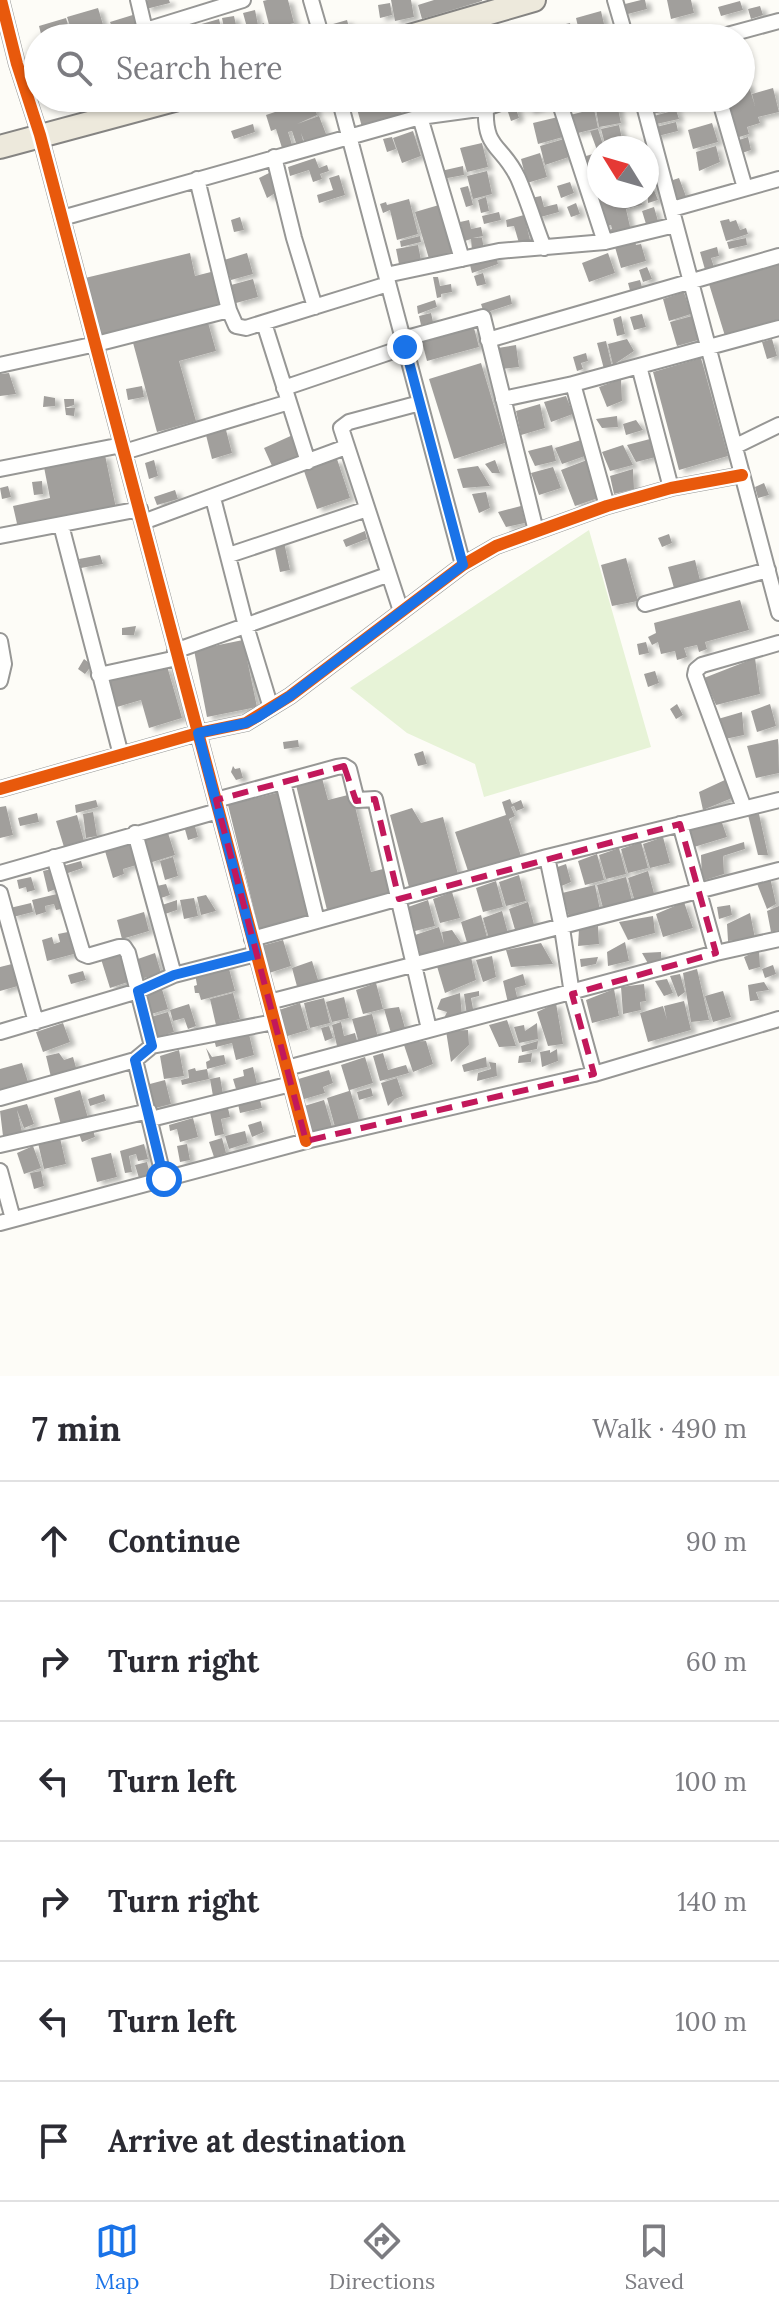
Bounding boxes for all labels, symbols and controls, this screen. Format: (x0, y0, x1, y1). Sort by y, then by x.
search box (24, 24, 755, 112)
icon: search (52, 46, 96, 90)
text: Search here (116, 49, 283, 87)
north arrow (587, 136, 659, 208)
route end (387, 329, 423, 365)
route start (146, 1161, 182, 1197)
text: 7 min (32, 1407, 121, 1450)
text: Walk · 490 m (592, 1412, 747, 1445)
icon: ahead (32, 1519, 76, 1563)
text: Continue (108, 1522, 240, 1560)
text: 90 m (686, 1525, 747, 1558)
icon: right (32, 1639, 76, 1683)
text: Turn right (108, 1642, 259, 1680)
text: 60 m (686, 1645, 747, 1678)
icon: left (32, 1759, 76, 1803)
text: Turn left (108, 1762, 236, 1800)
text: 100 m (675, 1765, 747, 1798)
icon: right (32, 1879, 76, 1923)
text: Turn right (108, 1882, 259, 1920)
text: 140 m (677, 1885, 747, 1918)
icon: left (32, 1999, 76, 2043)
text: Turn left (108, 2002, 236, 2040)
text: 100 m (675, 2005, 747, 2038)
icon: arrive (32, 2119, 76, 2163)
text: Arrive at destination (108, 2122, 406, 2160)
tab: Map (95, 2219, 139, 2295)
tab: Directions (329, 2219, 435, 2295)
tab: Saved (625, 2219, 684, 2295)

